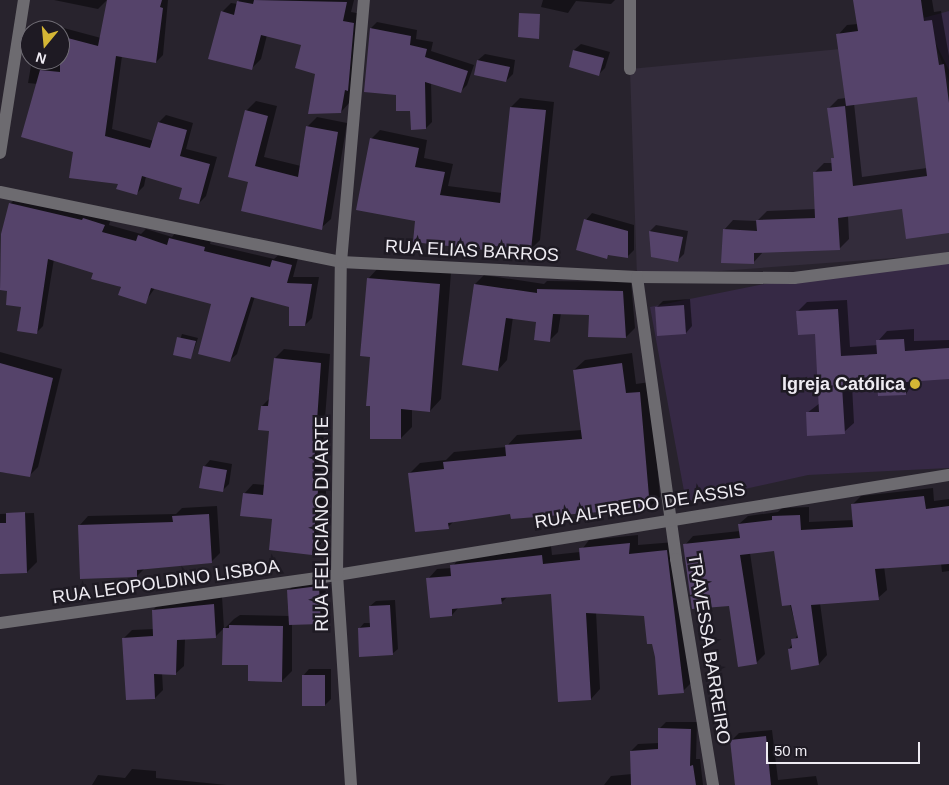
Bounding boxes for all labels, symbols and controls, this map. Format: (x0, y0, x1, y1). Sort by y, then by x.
north arrow (20, 20, 70, 70)
text: N (34, 49, 48, 68)
street label: RUA ELIAS BARROS (384, 236, 560, 266)
place label: Igreja Católica (782, 373, 905, 395)
marker: Igreja Católica (909, 378, 921, 390)
street label: RUA FELICIANO DUARTE (311, 416, 333, 632)
street label: RUA ALFREDO DE ASSIS (532, 478, 748, 534)
street label: TRAVESSA BARREIRO (683, 552, 735, 746)
street label: RUA LEOPOLDINO LISBOA (51, 555, 281, 609)
scale bar (769, 732, 923, 764)
text: 50 m (774, 742, 807, 759)

